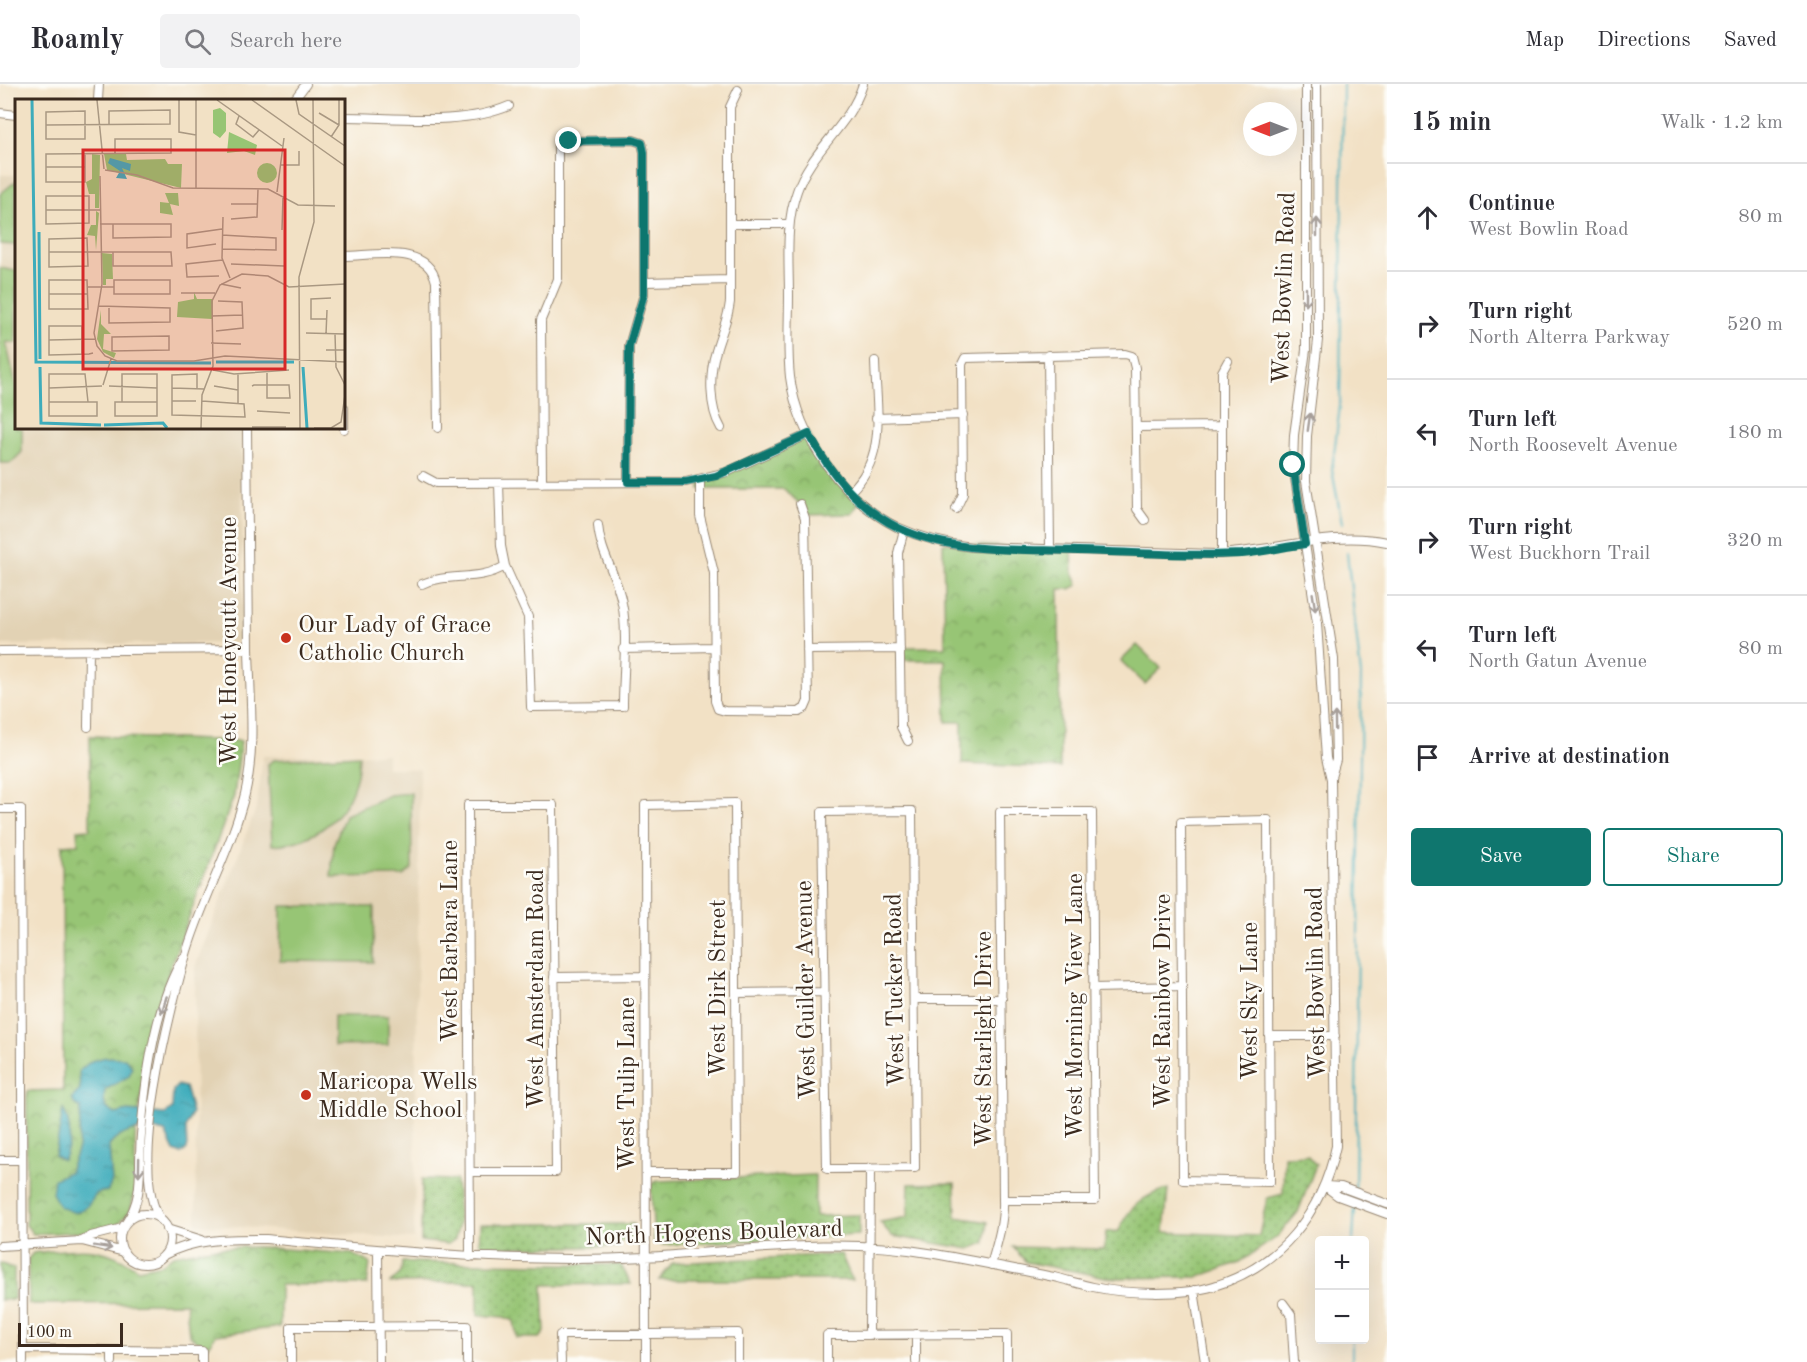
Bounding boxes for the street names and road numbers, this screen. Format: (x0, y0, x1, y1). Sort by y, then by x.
street label: West Bowlin Road (1270, 191, 1300, 385)
street label: West Honeycutt Avenue (218, 516, 242, 766)
street label: West Barbara Lane (439, 840, 463, 1042)
street label: West Amsterdam Road (525, 869, 549, 1109)
street label: West Morning View Lane (1064, 873, 1088, 1139)
street label: West Guilder Avenue (793, 880, 821, 1100)
street label: West Bowlin Road (1303, 886, 1331, 1080)
street label: West Tucker Road (882, 893, 910, 1087)
street label: West Rainbow Drive (1152, 893, 1176, 1109)
street label: West Dirk Street (707, 899, 731, 1077)
street label: West Sky Lane (1239, 922, 1263, 1080)
street label: West Starlight Drive (973, 931, 997, 1147)
street label: West Tulip Lane (616, 997, 640, 1171)
street label: North Hogens Boulevard (585, 1217, 844, 1250)

